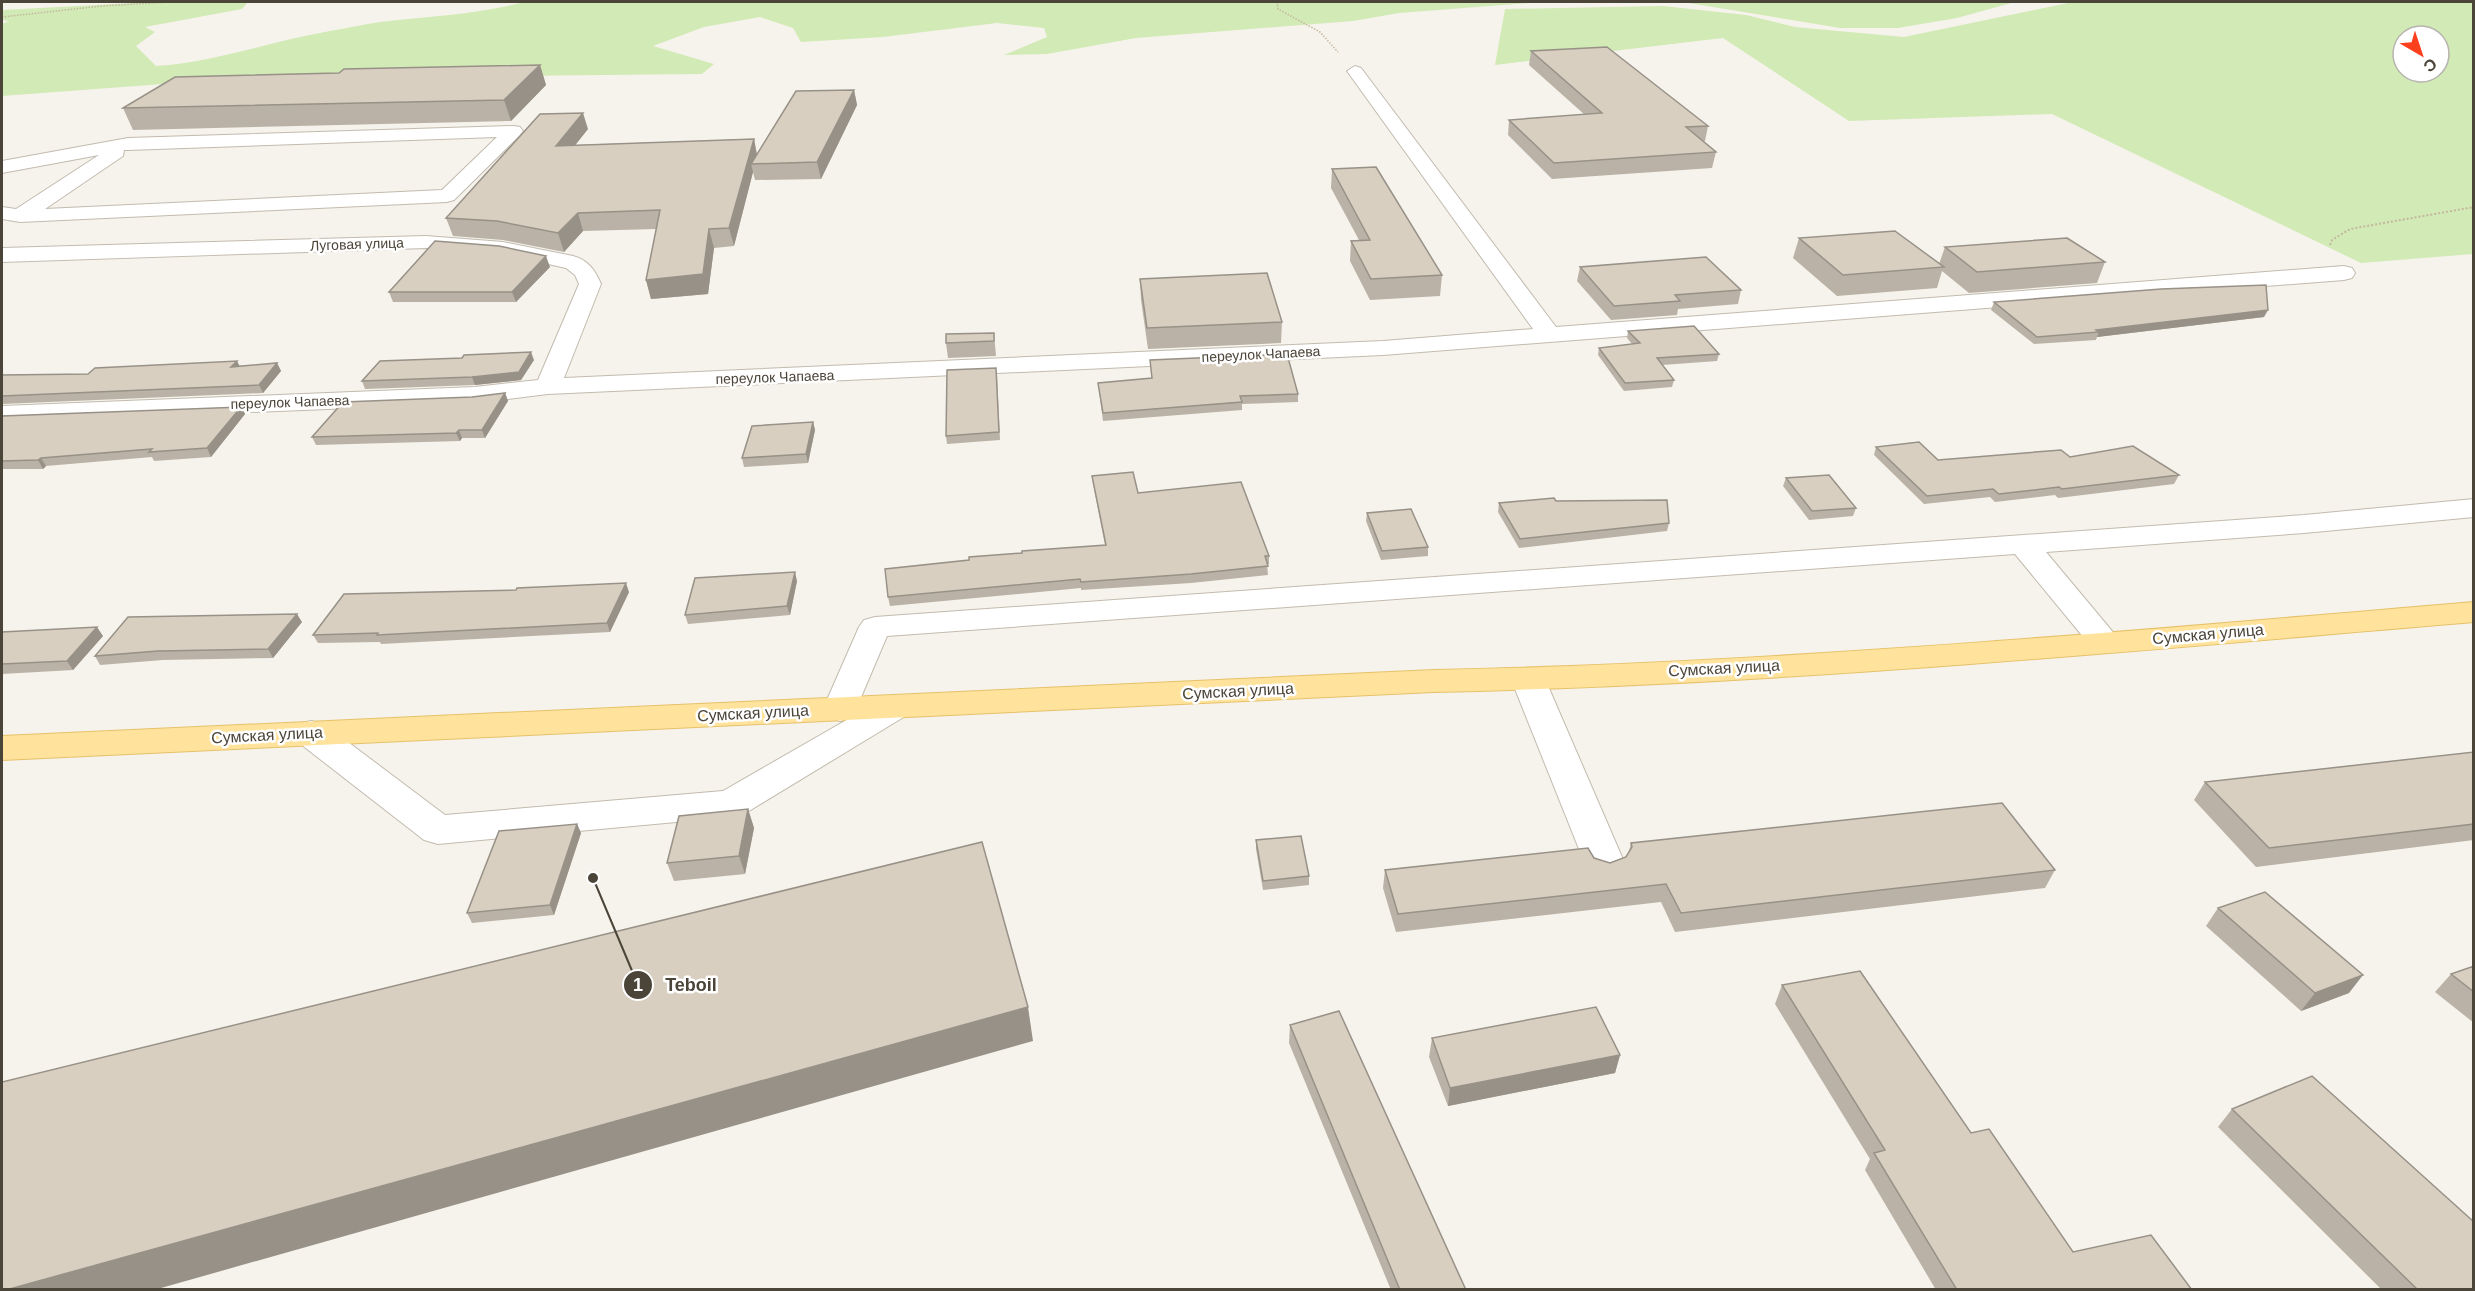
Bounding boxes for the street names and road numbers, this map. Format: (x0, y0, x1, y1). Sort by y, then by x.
street label: Луговая улица (310, 234, 404, 254)
street label: переулок Чапаева (1201, 343, 1321, 365)
street label: переулок Чапаева (715, 367, 835, 387)
street label: переулок Чапаева (230, 392, 350, 412)
street label: Сумская улица (2152, 621, 2264, 647)
street label: Сумская улица (1668, 657, 1780, 679)
street label: Сумская улица (1182, 680, 1294, 702)
street label: Сумская улица (697, 702, 809, 724)
street label: Сумская улица (211, 724, 323, 746)

